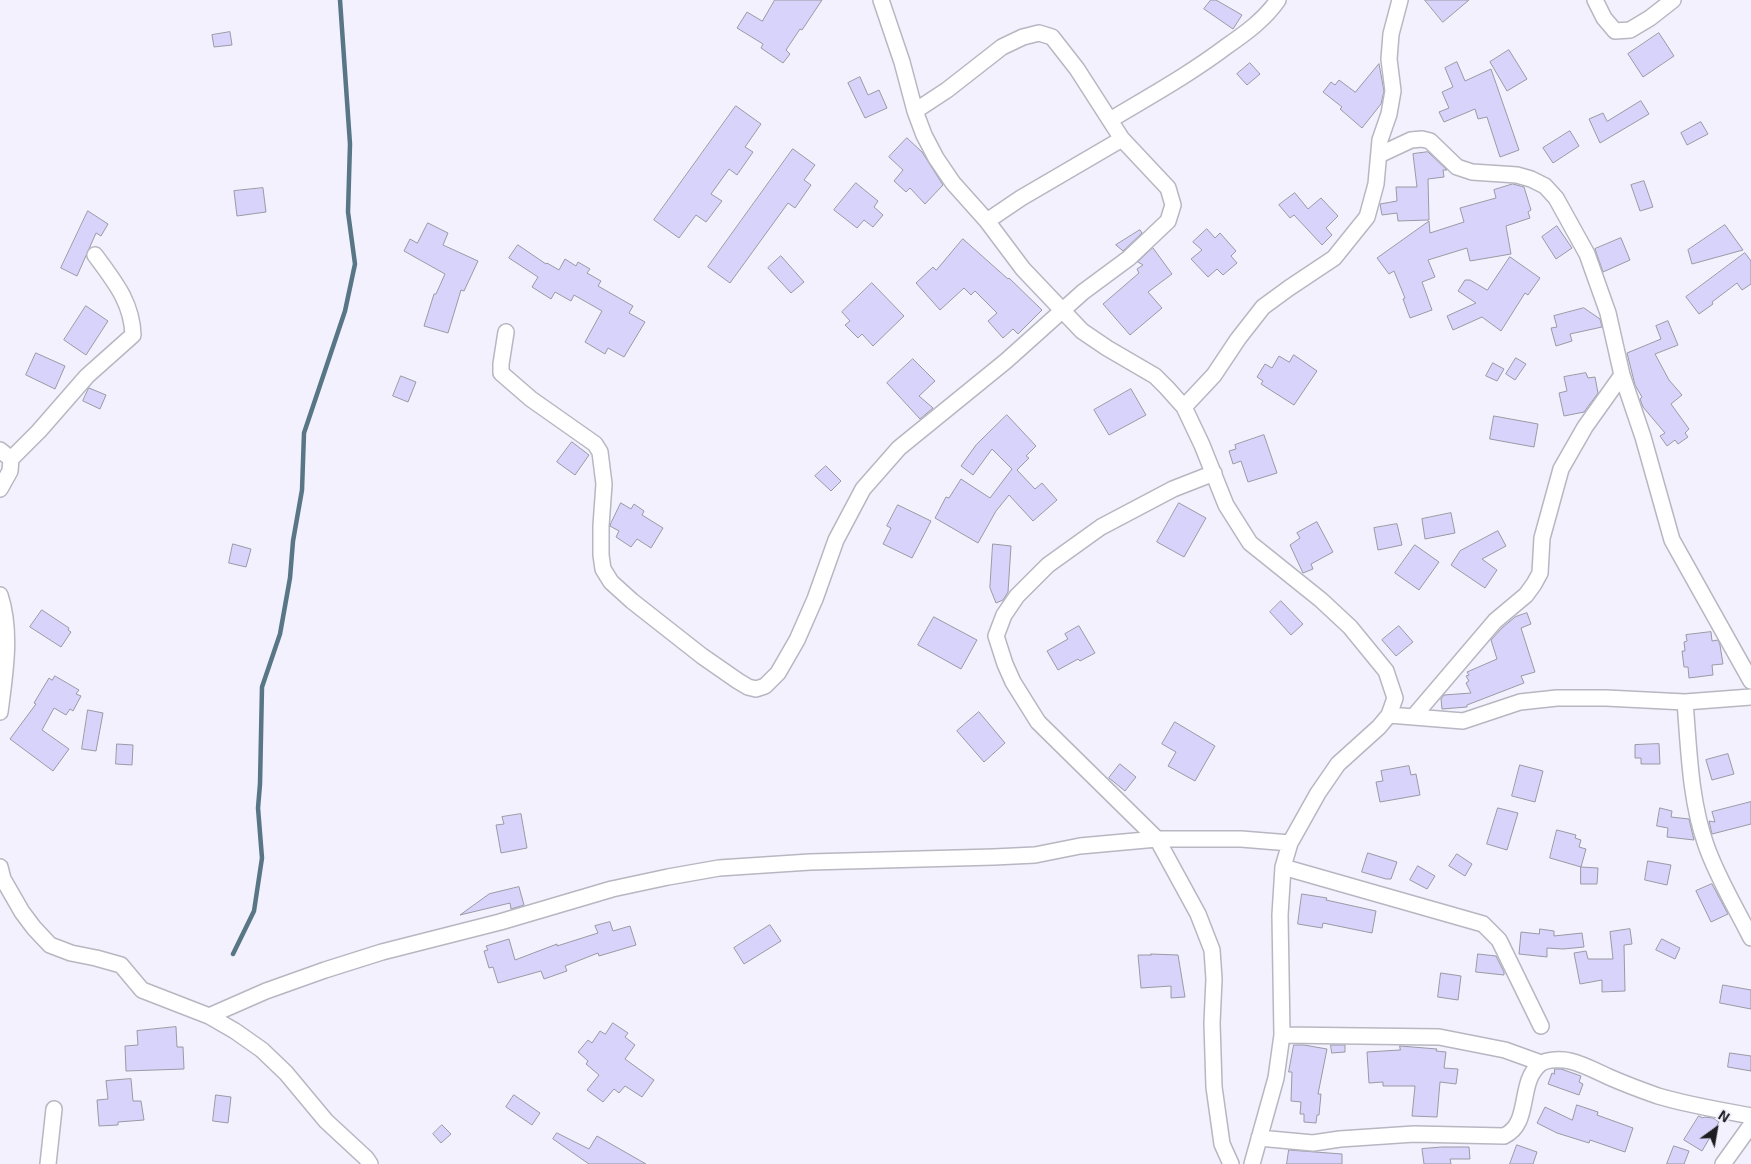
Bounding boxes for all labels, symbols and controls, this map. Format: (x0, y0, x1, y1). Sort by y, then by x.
north arrow (1691, 1104, 1741, 1154)
text: N (1715, 1106, 1733, 1126)

